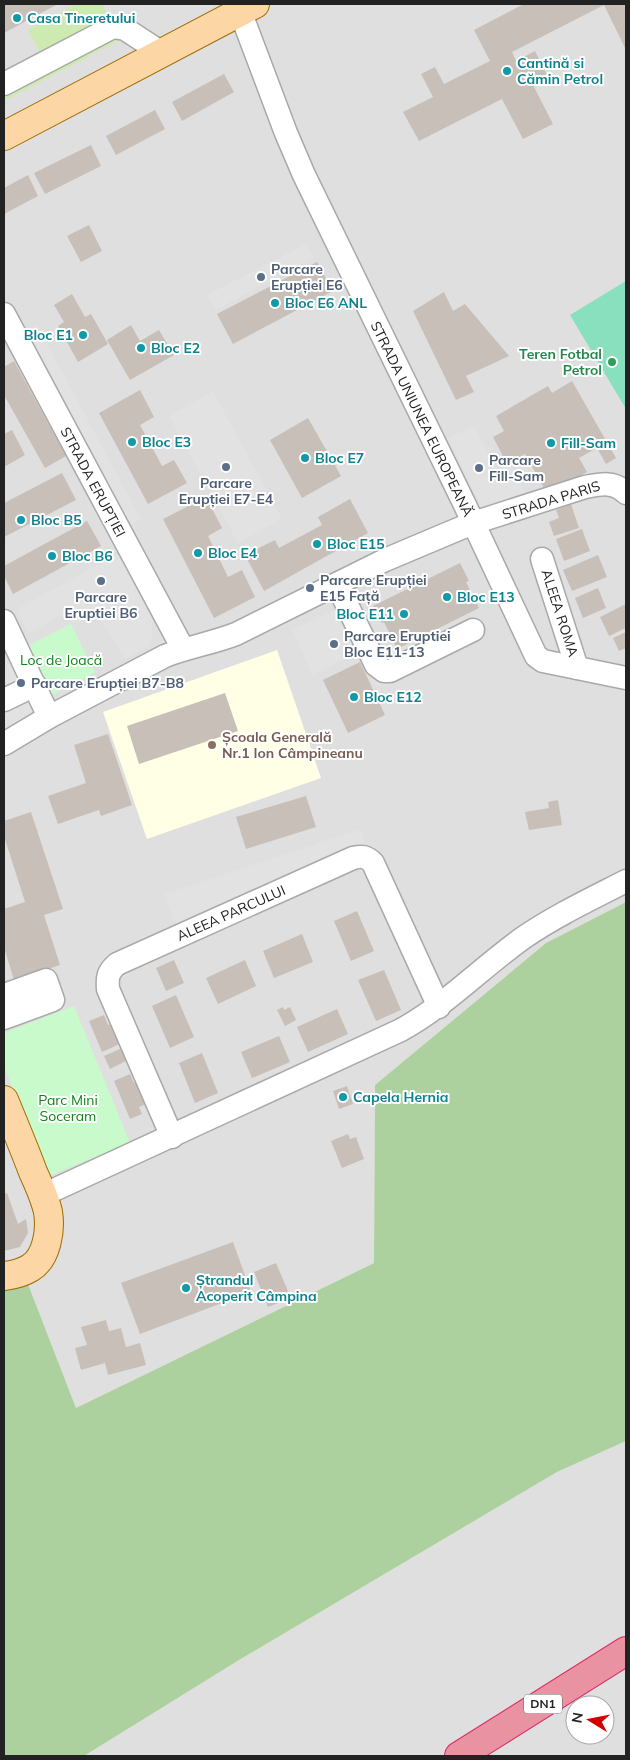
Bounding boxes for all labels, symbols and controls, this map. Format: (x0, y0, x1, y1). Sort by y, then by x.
place label: Casa Tineretului (27, 9, 135, 27)
marker: Casa Tineretului (11, 12, 23, 24)
place label: Cantină si Cămin Petrol (517, 54, 603, 88)
marker: Cantină si Cămin Petrol (501, 65, 513, 77)
place label: Parcare Erupției E6 (271, 260, 343, 294)
marker: Parcare Erupției E6 (255, 271, 267, 283)
place label: Bloc E6 ANL (285, 294, 367, 312)
marker: Bloc E6 ANL (269, 297, 281, 309)
street label: STRADA UNIUNEA EUROPEANĂ (367, 318, 478, 520)
place label: Bloc E1 (24, 326, 73, 344)
marker: Bloc E1 (77, 329, 89, 341)
place label: Bloc E2 (151, 339, 200, 357)
marker: Bloc E2 (135, 342, 147, 354)
place label: Teren Fotbal Petrol (519, 345, 602, 379)
marker: Teren Fotbal Petrol (606, 356, 618, 368)
street label: STRADA ERUPȚIEI (56, 424, 130, 540)
place label: Bloc E3 (142, 433, 191, 451)
place label: Fill-Sam (561, 434, 616, 452)
marker: Bloc E3 (126, 436, 138, 448)
marker: Fill-Sam (545, 437, 557, 449)
place label: Bloc E7 (315, 449, 364, 467)
place label: Parcare Fill-Sam (489, 451, 544, 485)
marker: Bloc E7 (299, 452, 311, 464)
marker: Parcare Erupției E7-E4 (220, 461, 232, 473)
marker: Parcare Fill-Sam (473, 462, 485, 474)
place label: Parcare Erupției E7-E4 (179, 474, 274, 508)
street label: STRADA PARIS (500, 476, 602, 523)
place label: Bloc B5 (31, 511, 82, 529)
marker: Bloc B5 (15, 514, 27, 526)
place label: Bloc E15 (327, 535, 385, 553)
marker: Bloc E15 (311, 538, 323, 550)
place label: Bloc E4 (208, 544, 258, 562)
place label: Bloc B6 (62, 547, 113, 565)
marker: Bloc E4 (192, 547, 204, 559)
marker: Bloc B6 (46, 550, 58, 562)
street label: ALEEA ROMA (537, 567, 583, 660)
place label: Parcare Erupției E15 Față (320, 571, 427, 605)
marker: Parcare Eruptiei B6 (95, 575, 107, 587)
marker: Parcare Erupției E15 Față (304, 582, 316, 594)
place label: Parcare Eruptiei B6 (65, 588, 137, 622)
place label: Bloc E13 (457, 588, 515, 606)
marker: Bloc E13 (441, 591, 453, 603)
place label: Bloc E11 (336, 605, 394, 623)
marker: Bloc E11 (398, 608, 410, 620)
place label: Parcare Eruptiei Bloc E11-13 (344, 627, 451, 661)
marker: Parcare Eruptiei Bloc E11-13 (328, 638, 340, 650)
park label: Loc de Joacă (20, 651, 102, 669)
place label: Parcare Erupției B7-B8 (31, 674, 184, 692)
marker: Parcare Erupției B7-B8 (15, 677, 27, 689)
place label: Bloc E12 (364, 688, 422, 706)
marker: Bloc E12 (348, 691, 360, 703)
place label: Școala Generală Nr.1 Ion Câmpineanu (222, 728, 363, 762)
marker: Școala Generală Nr.1 Ion Câmpineanu (206, 739, 218, 751)
street label: ALEEA PARCULUI (174, 881, 288, 945)
place label: Capela Hernia (353, 1088, 448, 1106)
park label: Parc Mini Soceram (38, 1091, 98, 1125)
marker: Capela Hernia (337, 1091, 349, 1103)
place label: Ștrandul Acoperit Câmpina (196, 1271, 317, 1305)
marker: Ștrandul Acoperit Câmpina (180, 1282, 192, 1294)
road number: DN1 (524, 1695, 562, 1714)
north arrow (565, 1695, 615, 1745)
text: N (567, 1711, 587, 1725)

